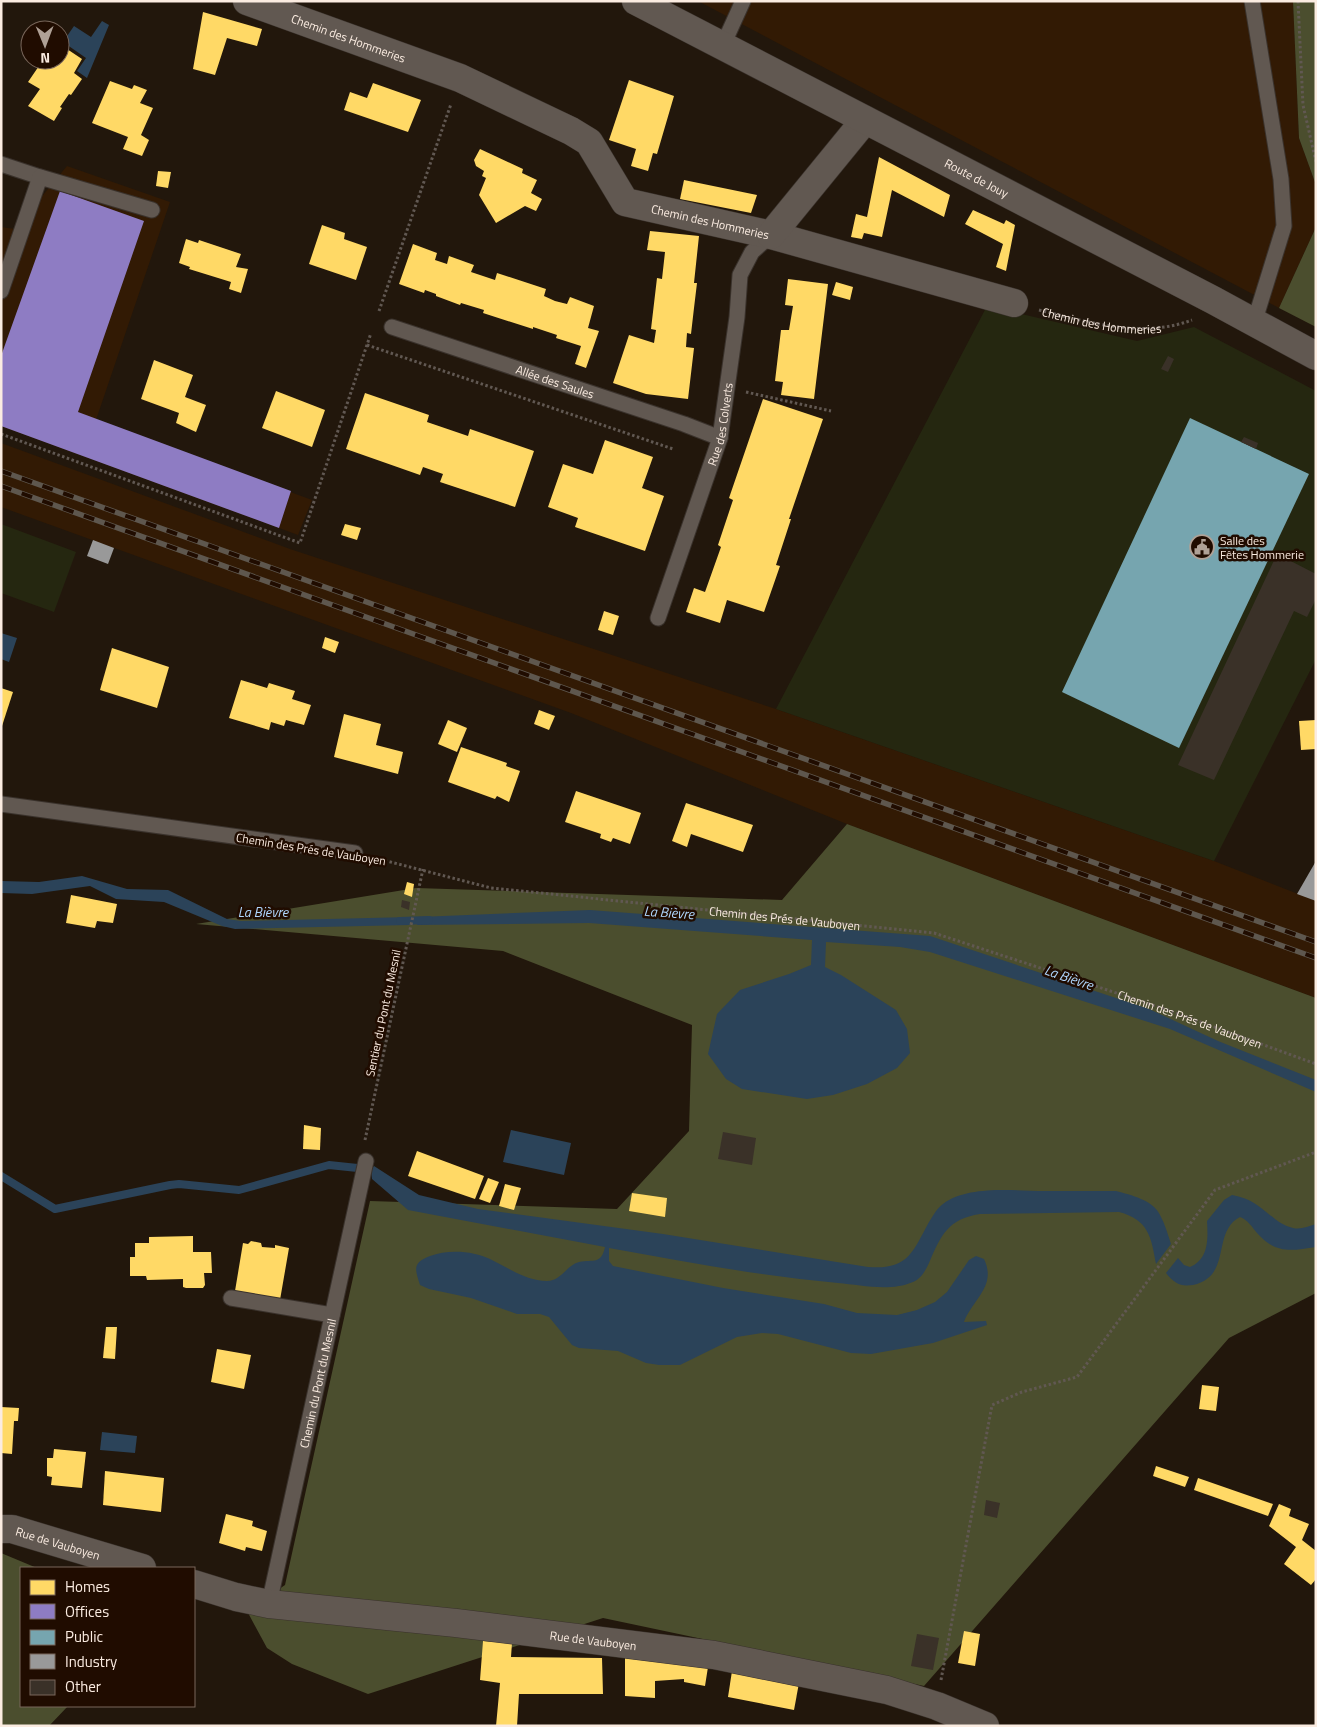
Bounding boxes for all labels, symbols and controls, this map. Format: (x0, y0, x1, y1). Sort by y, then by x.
street label: Chemin des Hommeries (289, 8, 409, 67)
north arrow (20, 20, 70, 70)
text: N (40, 48, 50, 69)
street label: Route de Jouy (942, 153, 1013, 202)
street label: Chemin des Hommeries (649, 199, 772, 244)
street label: Chemin des Hommeries (1040, 302, 1163, 338)
street label: Allée des Saules (514, 359, 597, 403)
street label: Rue des Colverts (702, 381, 737, 468)
place label: Salle des Fêtes Hommerie (1220, 531, 1304, 564)
public building icon: Salle des Fêtes Hommerie (1189, 534, 1215, 560)
street label: Chemin des Prés de Vauboyen (235, 828, 387, 870)
water label: La Bièvre (643, 900, 696, 924)
water label: La Bièvre (238, 901, 290, 922)
street label: Chemin des Prés de Vauboyen (708, 901, 861, 935)
street label: Sentier du Pont du Mesnil (360, 948, 406, 1078)
water label: La Bièvre (1042, 959, 1098, 996)
street label: Chemin des Prés de Vauboyen (1115, 985, 1265, 1053)
street label: Chemin du Pont du Mesnil (294, 1317, 341, 1450)
street label: Rue de Vauboyen (13, 1521, 103, 1564)
legend (20, 1567, 195, 1707)
text: Homes (65, 1575, 110, 1598)
text: Offices (65, 1600, 109, 1623)
text: Public (65, 1625, 103, 1648)
street label: Rue de Vauboyen (549, 1625, 638, 1655)
text: Industry (65, 1650, 117, 1673)
text: Other (65, 1675, 101, 1698)

